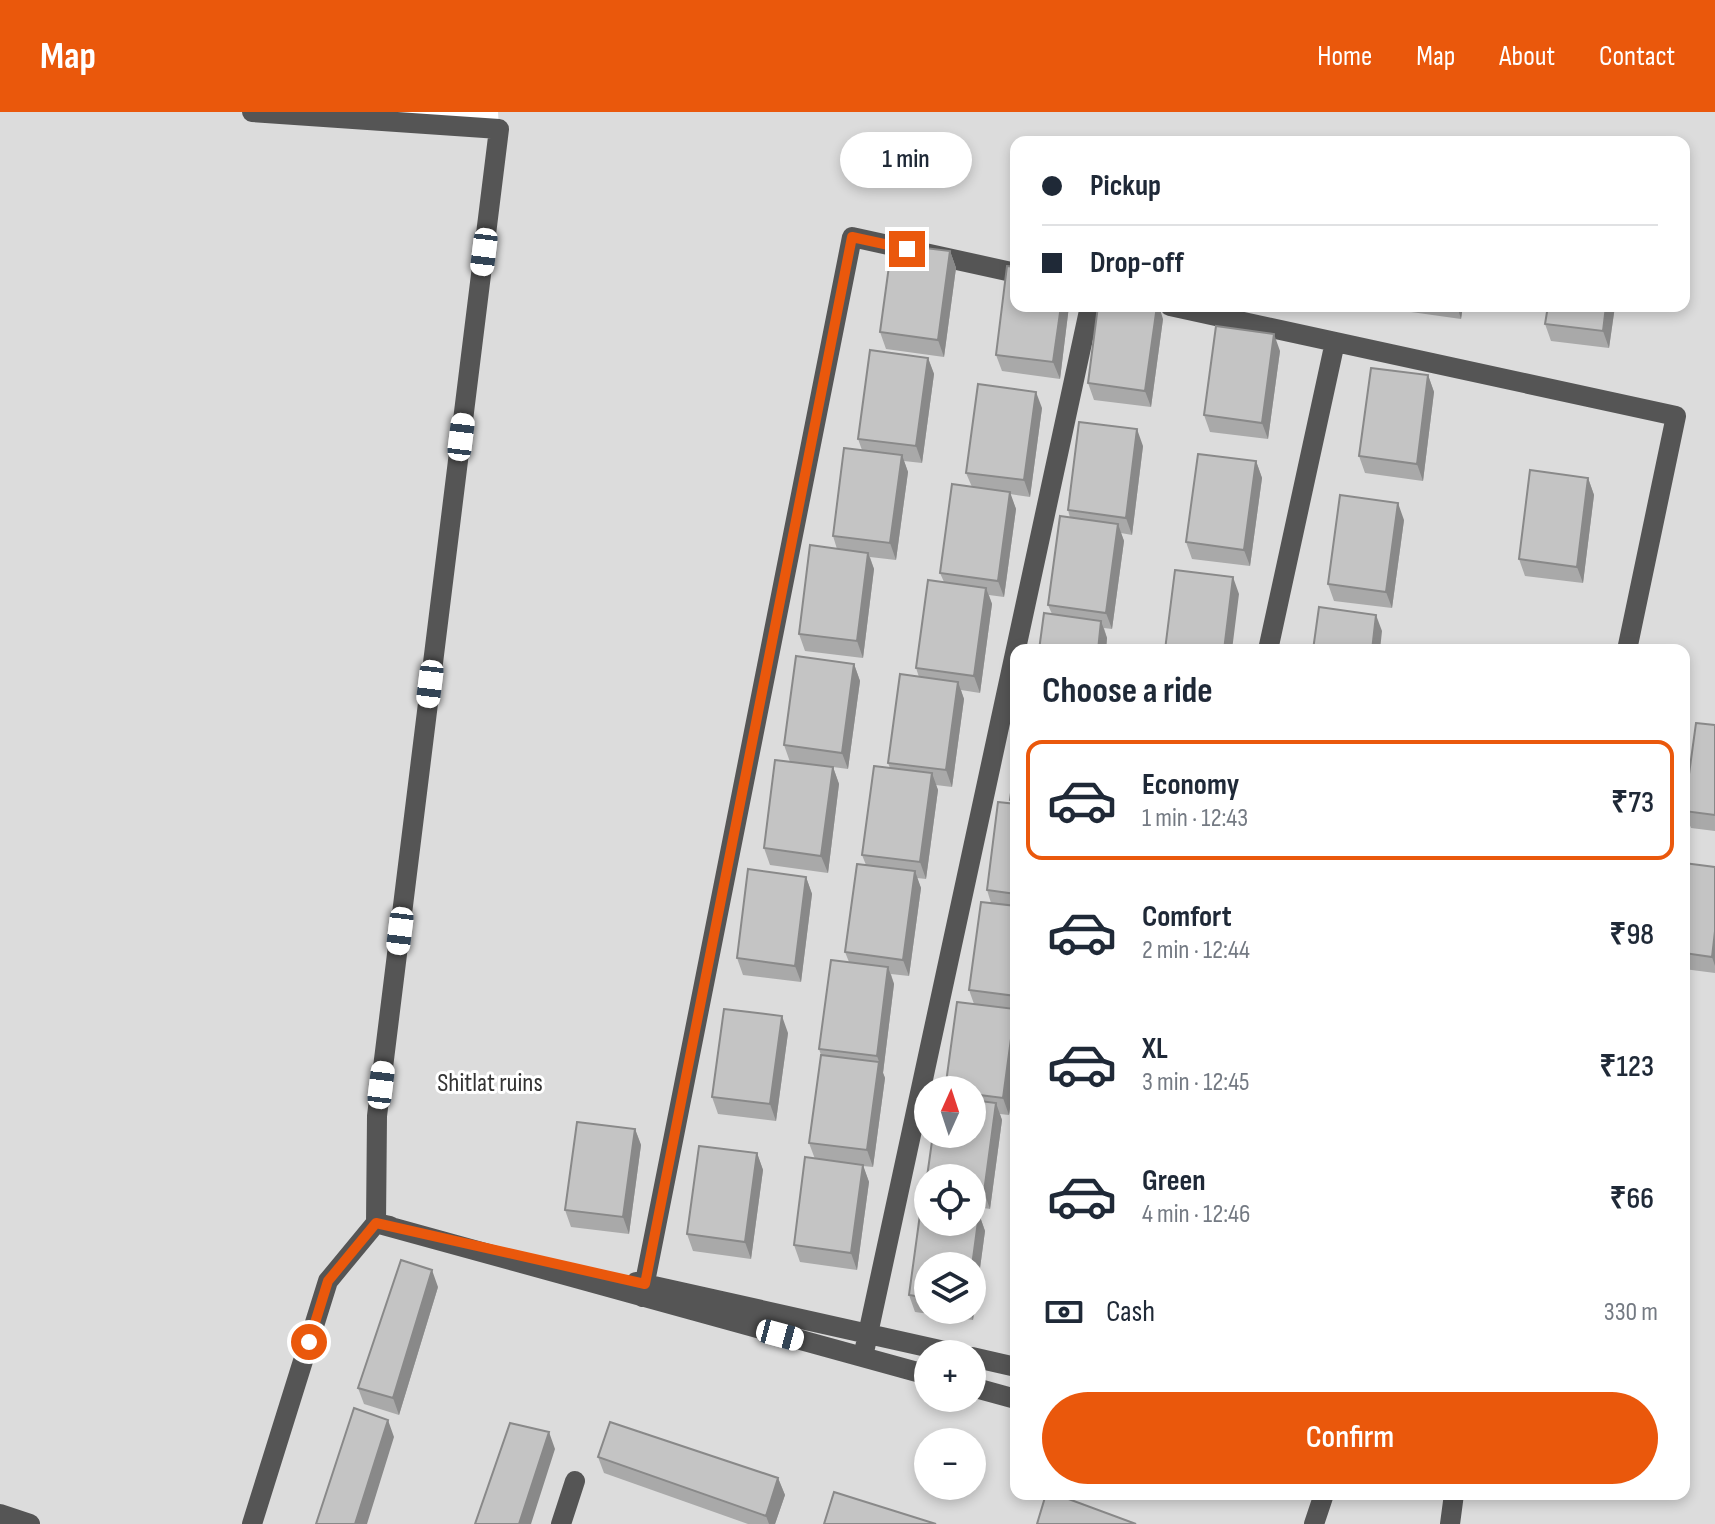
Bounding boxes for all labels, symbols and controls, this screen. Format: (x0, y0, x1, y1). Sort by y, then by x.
text: Map (40, 34, 96, 79)
text: Home (1317, 40, 1372, 73)
text: Map (1416, 40, 1455, 73)
text: About (1499, 40, 1555, 73)
text: Contact (1599, 40, 1675, 73)
callout: 1 min (841, 133, 973, 189)
text: 1 min (882, 144, 930, 175)
text: Pickup (1090, 168, 1161, 204)
car (469, 227, 499, 277)
route end (889, 231, 925, 267)
text: Drop-off (1090, 245, 1184, 281)
car (446, 412, 476, 462)
car (415, 659, 445, 709)
text: Choose a ride (1042, 670, 1213, 713)
icon: car (1046, 764, 1118, 836)
text: Economy (1142, 767, 1239, 803)
text: ₹73 (1611, 785, 1654, 821)
text: 1 min · 12:43 (1142, 803, 1248, 834)
icon: car (1046, 896, 1118, 968)
text: Comfort (1142, 899, 1232, 935)
car (385, 906, 415, 956)
text: ₹98 (1609, 917, 1654, 953)
text: 2 min · 12:44 (1142, 935, 1250, 966)
icon: car (1046, 1028, 1118, 1100)
text: XL (1142, 1031, 1168, 1067)
text: ₹123 (1599, 1049, 1654, 1085)
car (366, 1060, 396, 1110)
text: 3 min · 12:45 (1142, 1067, 1250, 1098)
park label: Shitlat ruins (437, 1068, 543, 1099)
north arrow (914, 1076, 986, 1148)
map controls (914, 1076, 986, 1500)
icon: car (1046, 1160, 1118, 1232)
text: Green (1142, 1163, 1206, 1199)
button: locate (914, 1164, 986, 1236)
text: ₹66 (1609, 1181, 1654, 1217)
text: 4 min · 12:46 (1142, 1199, 1250, 1230)
button: layers (914, 1252, 986, 1324)
icon: cash (1042, 1290, 1086, 1334)
text: Cash (1106, 1294, 1155, 1330)
text: 330 m (1604, 1297, 1658, 1328)
car (754, 1317, 806, 1353)
route start (291, 1324, 327, 1360)
button: + (914, 1340, 986, 1412)
button: Confirm (1042, 1392, 1658, 1484)
button: − (914, 1428, 986, 1500)

